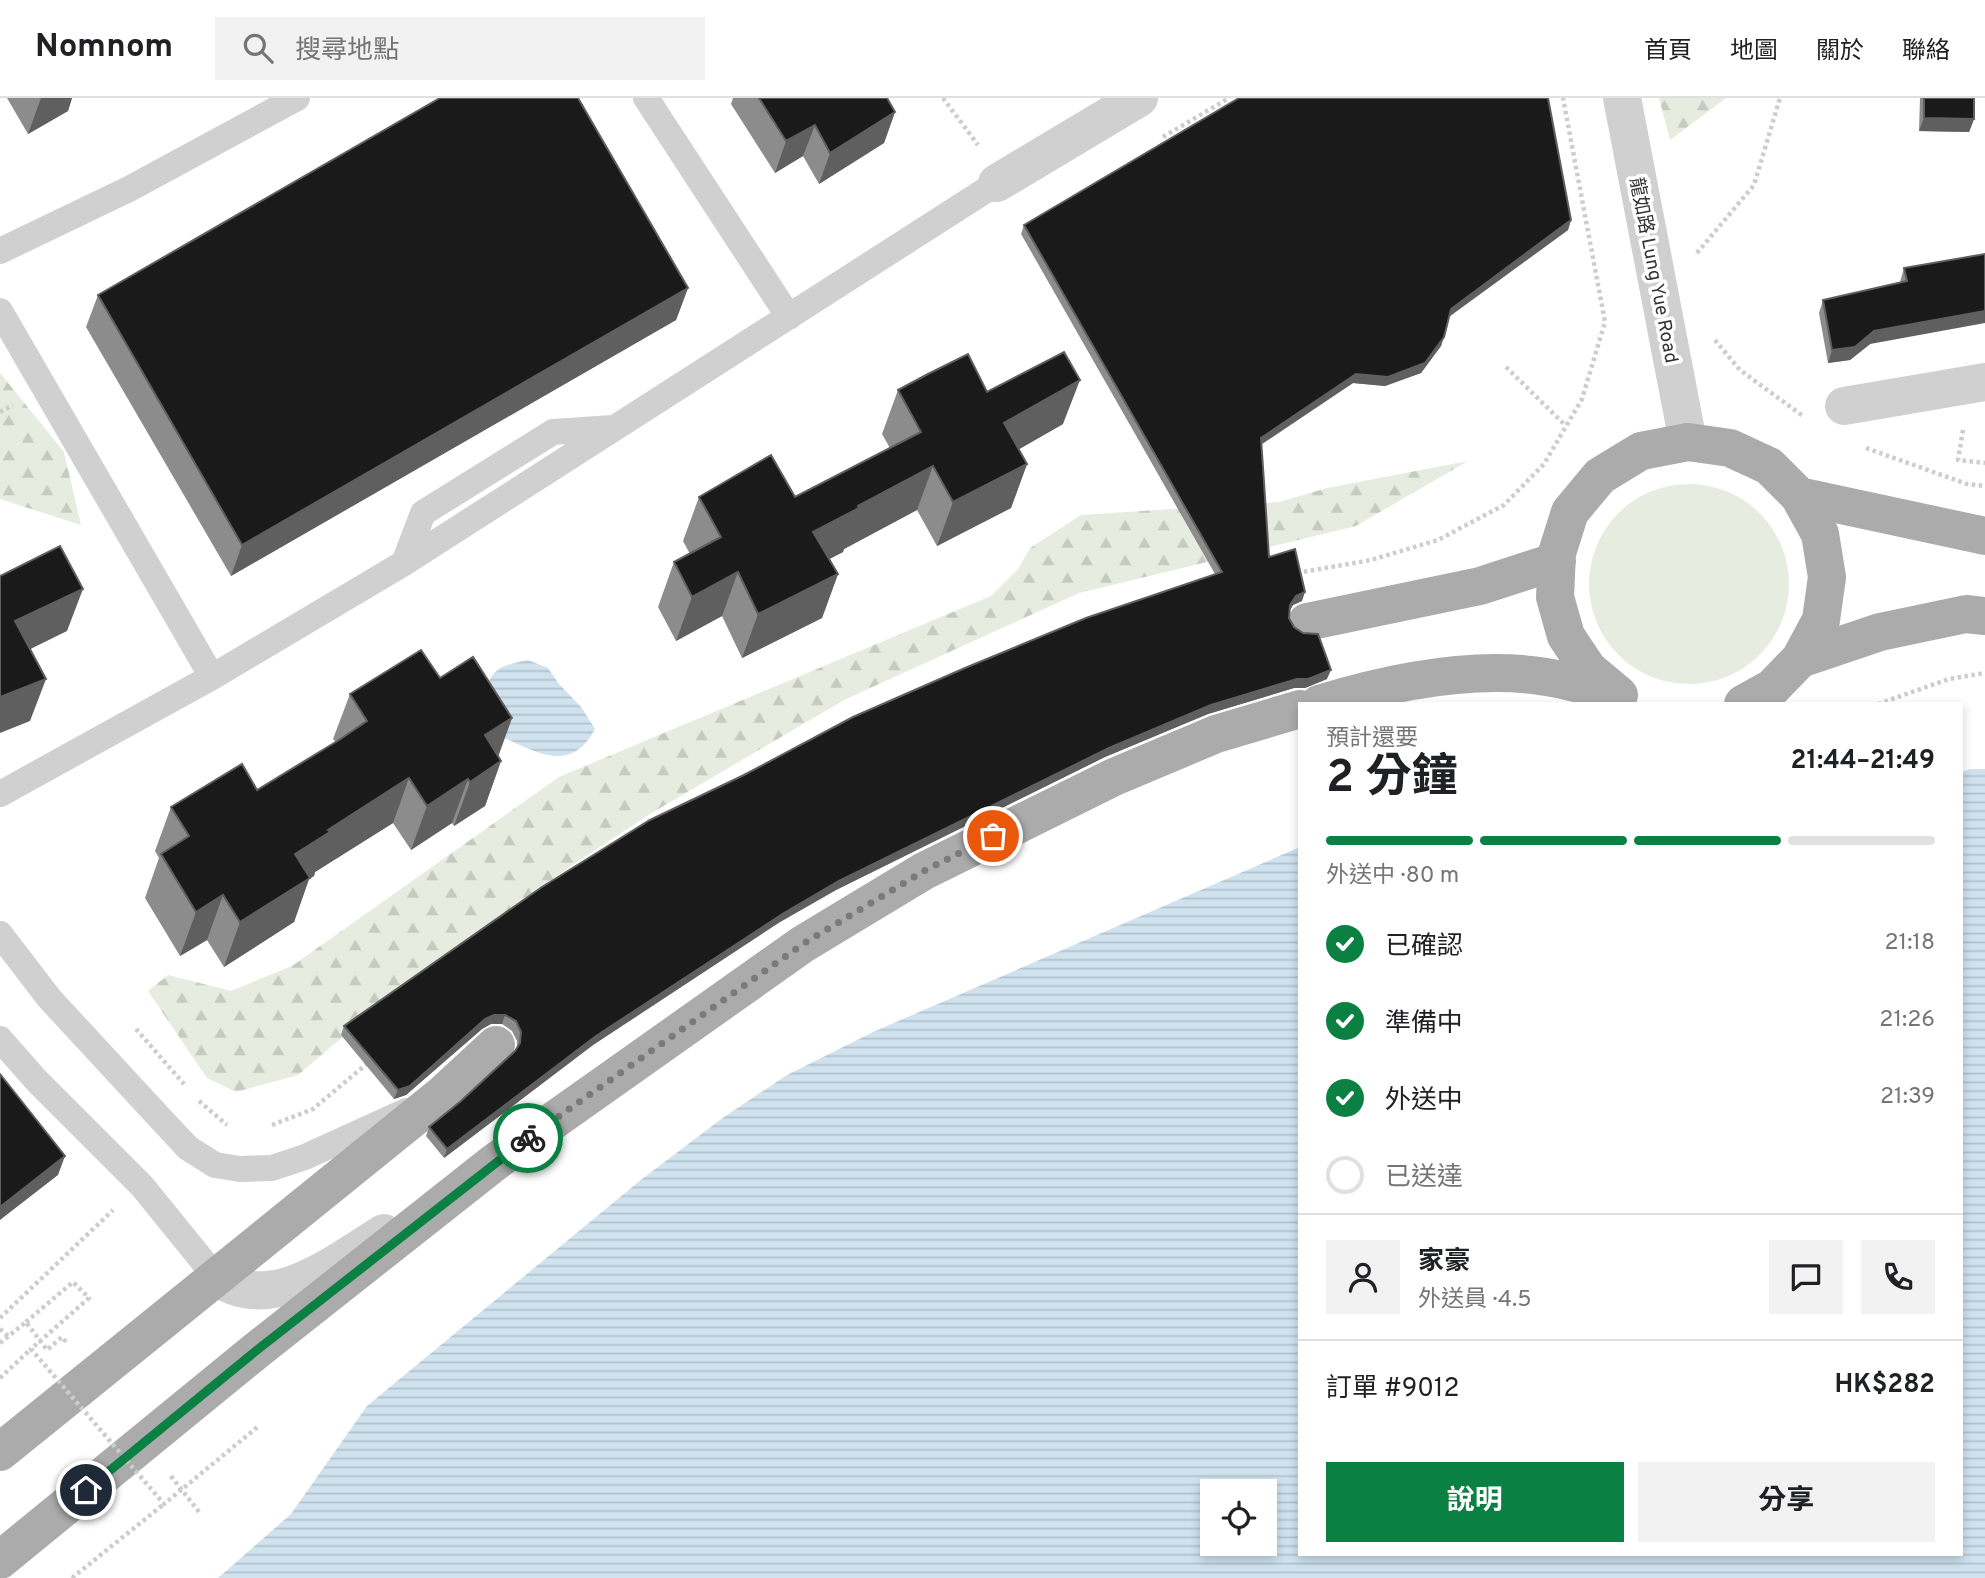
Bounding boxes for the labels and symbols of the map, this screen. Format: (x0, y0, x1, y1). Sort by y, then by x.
street label: 龍如路 Lung Yue Road (1623, 176, 1683, 365)
pin (963, 806, 1023, 866)
courier (493, 1103, 563, 1173)
pin (56, 1460, 116, 1520)

